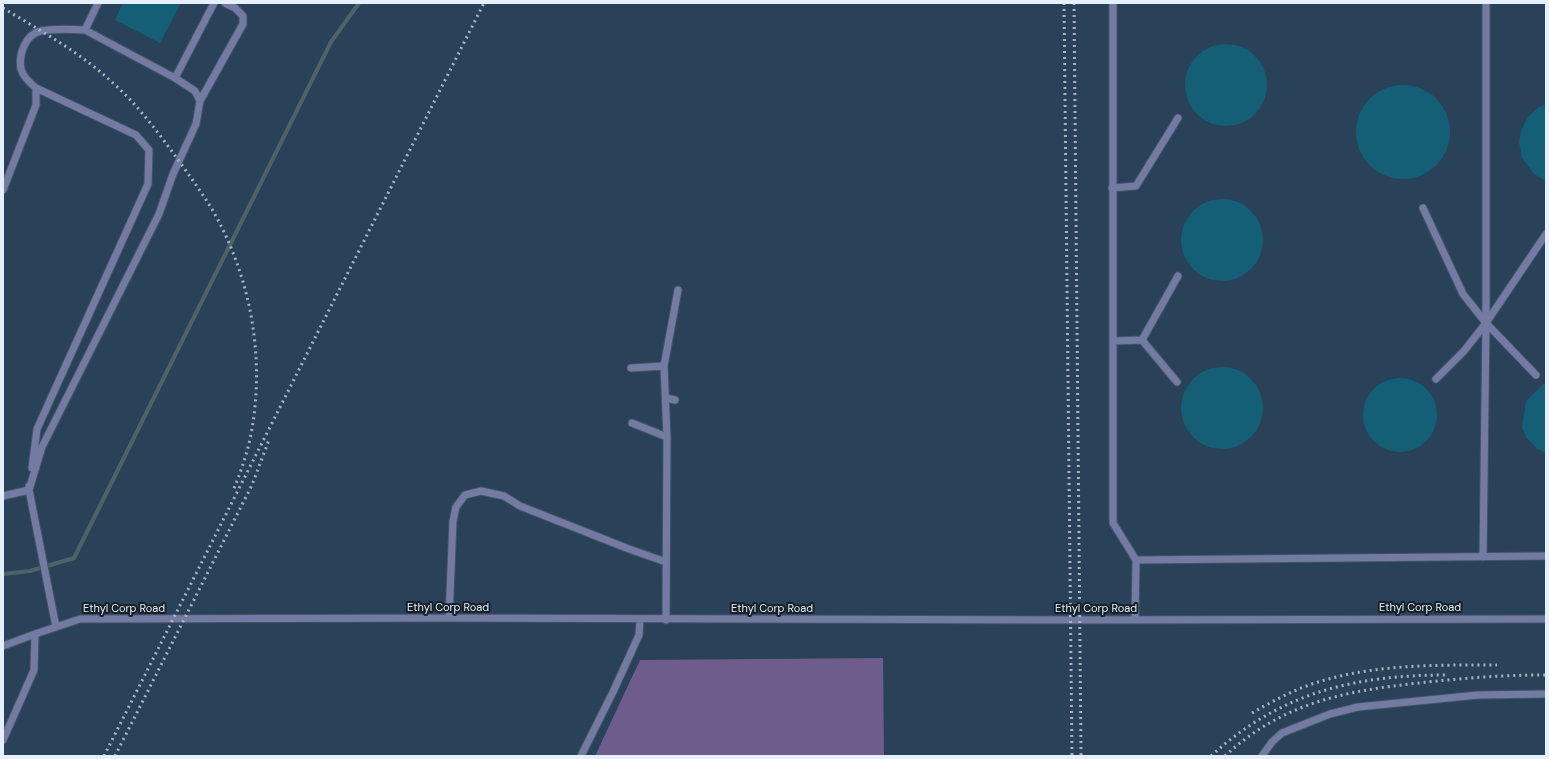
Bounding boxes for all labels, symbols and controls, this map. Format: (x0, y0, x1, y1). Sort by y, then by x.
street label: Ethyl Corp Road (407, 601, 489, 615)
street label: Ethyl Corp Road (1379, 601, 1461, 615)
street label: Ethyl Corp Road (83, 602, 165, 616)
street label: Ethyl Corp Road (731, 602, 813, 616)
street label: Ethyl Corp Road (1055, 602, 1137, 616)

